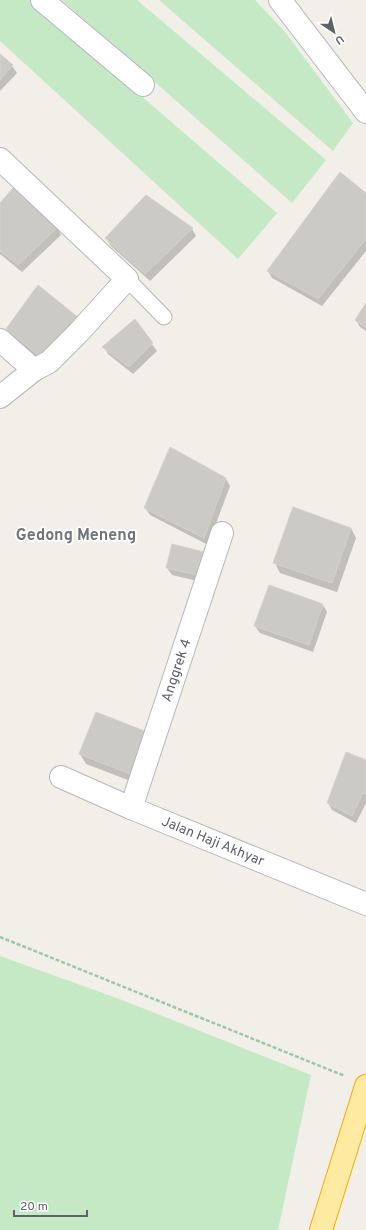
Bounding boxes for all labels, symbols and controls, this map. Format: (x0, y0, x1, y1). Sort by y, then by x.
north arrow (314, 12, 354, 52)
text: U (332, 31, 346, 47)
district label: Gedong Meneng (16, 526, 136, 546)
street label: Anggrek 4 (158, 637, 195, 704)
street label: Jalan Haji Akhyar (159, 813, 267, 870)
scale bar (14, 1192, 87, 1218)
text: 20 m (20, 1199, 48, 1215)

